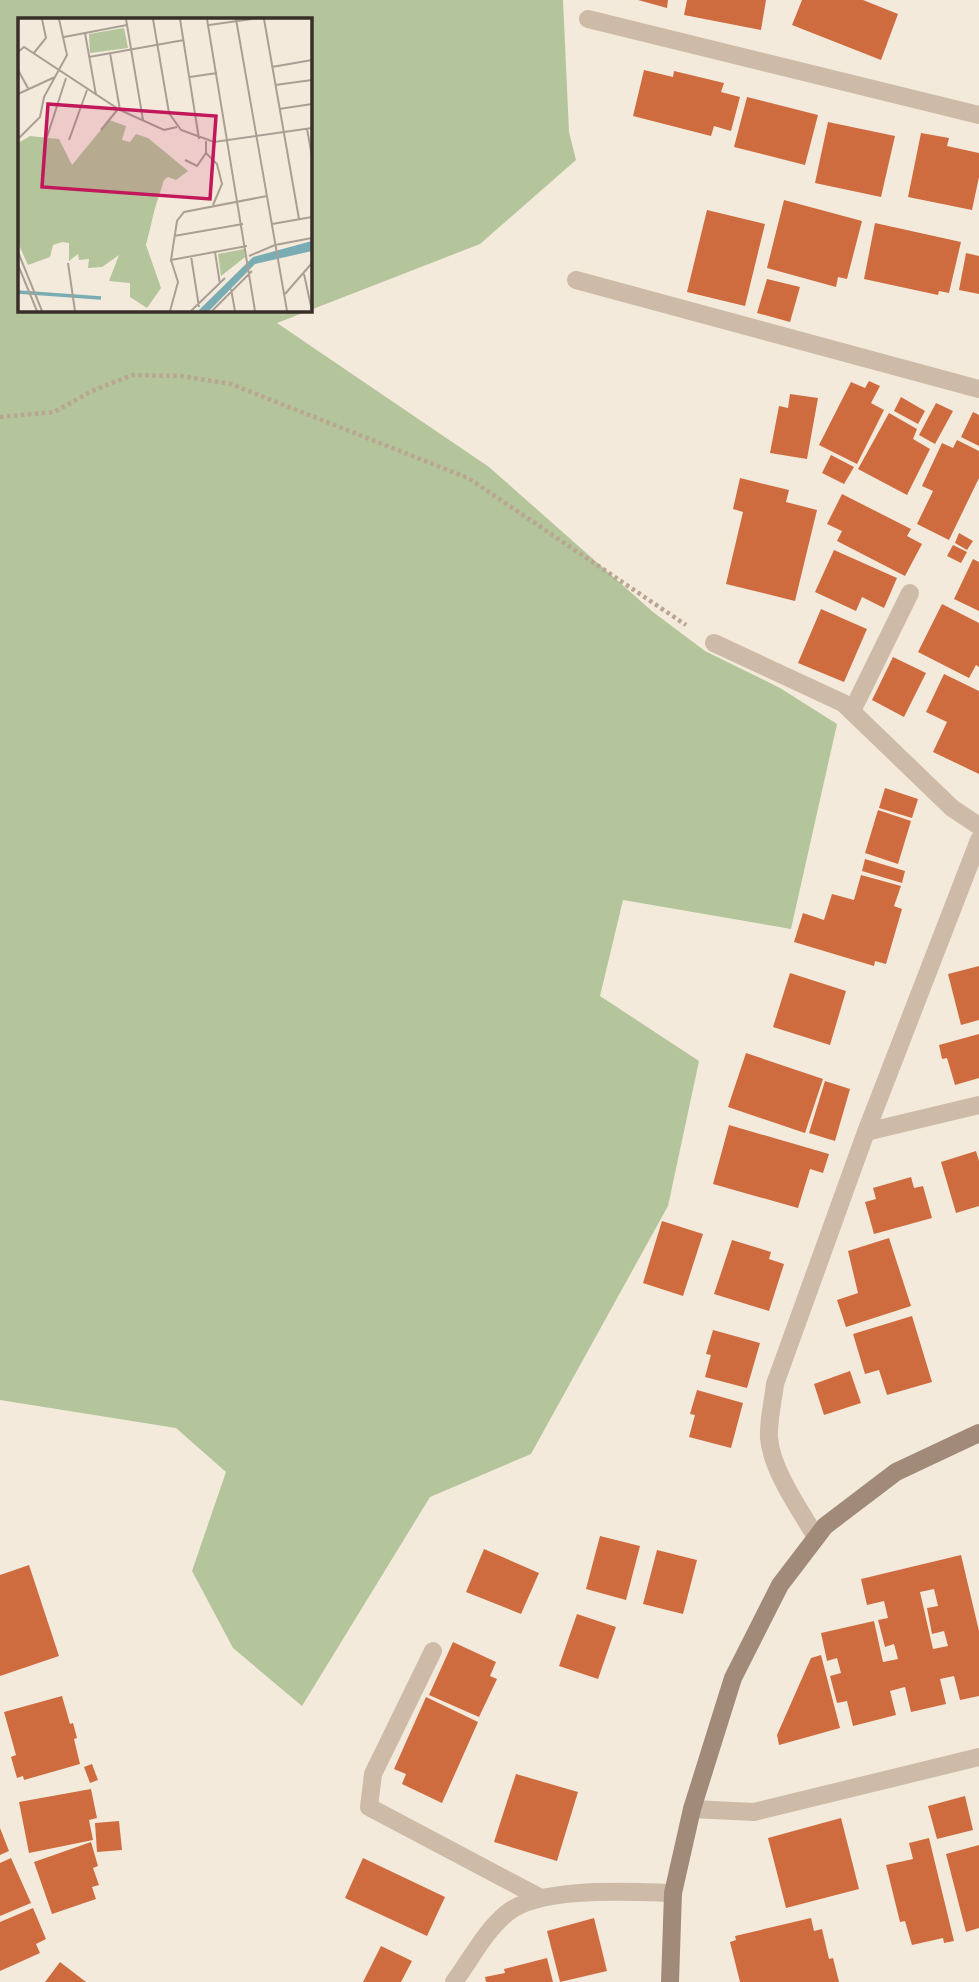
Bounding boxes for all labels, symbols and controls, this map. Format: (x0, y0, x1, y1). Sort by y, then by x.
inset map (18, 18, 312, 312)

